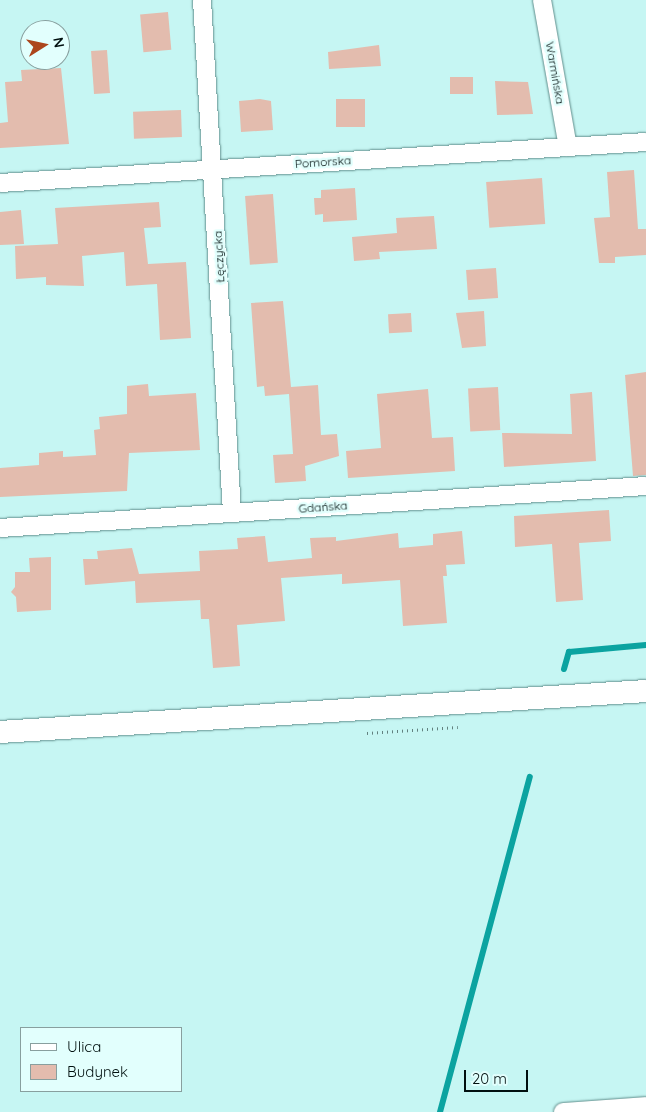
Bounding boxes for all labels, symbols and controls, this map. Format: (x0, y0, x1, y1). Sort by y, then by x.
north arrow (20, 20, 70, 70)
text: N (49, 36, 69, 49)
street label: Warmińska (542, 41, 568, 105)
street label: Pomorska (294, 153, 352, 171)
street label: Łęczycka (210, 231, 228, 283)
street label: Gdańska (298, 498, 348, 516)
legend (20, 1027, 182, 1092)
text: Ulica (67, 1037, 101, 1056)
scale bar (466, 1060, 530, 1092)
text: Budynek (67, 1062, 128, 1081)
text: 20 m (472, 1069, 507, 1088)

